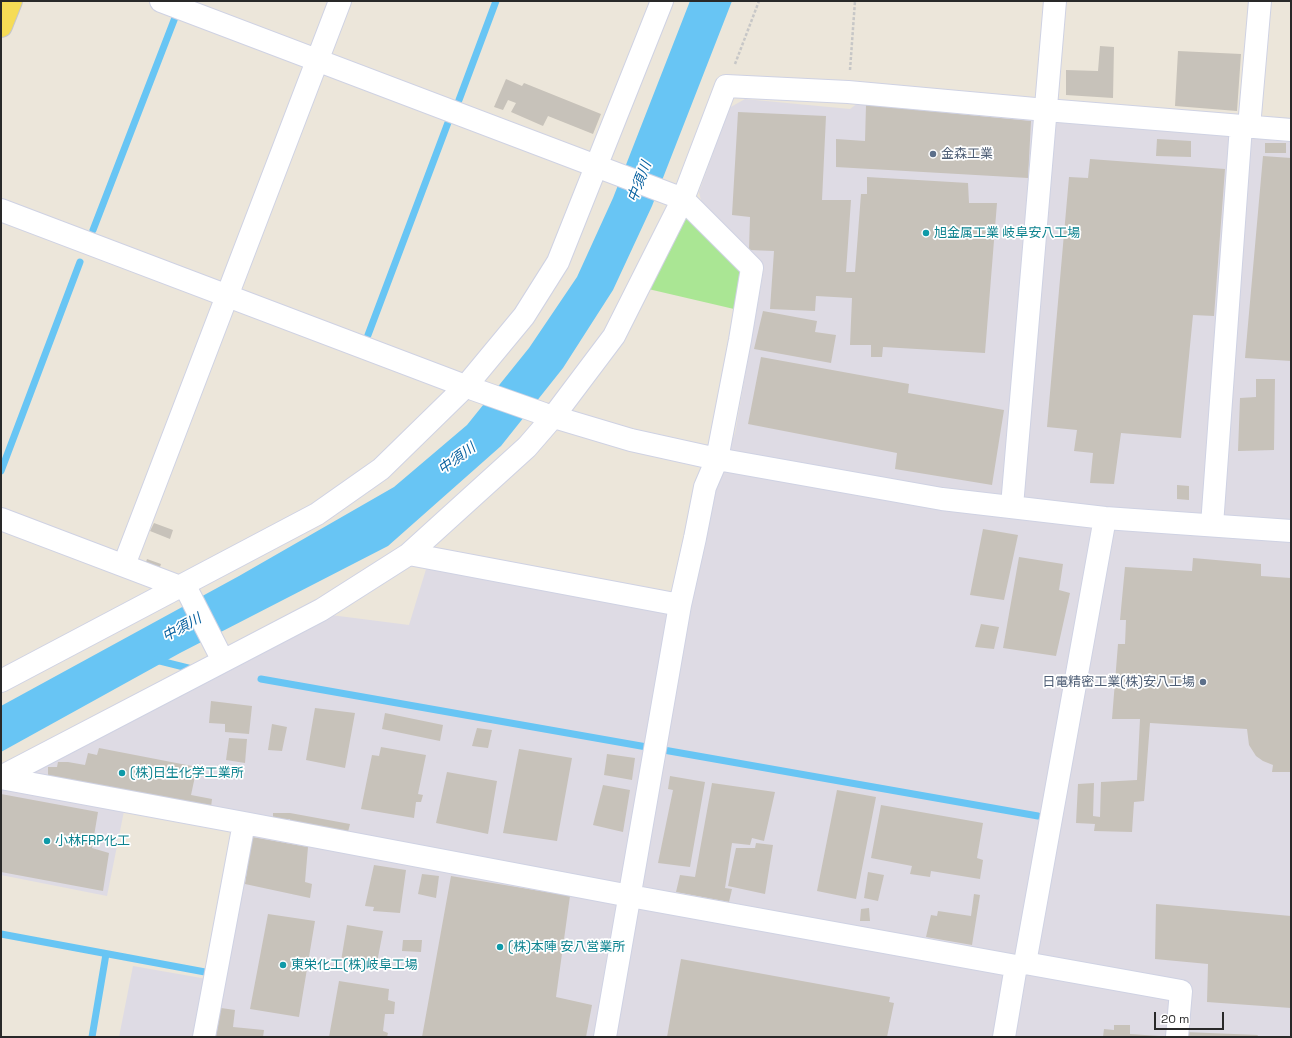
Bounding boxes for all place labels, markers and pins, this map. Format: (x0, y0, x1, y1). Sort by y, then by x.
place label: 金森工業 (941, 146, 993, 162)
marker: 金森工業 (928, 149, 938, 159)
place label: 旭金属工業 岐阜安八工場 (934, 225, 1080, 241)
marker: 旭金属工業 岐阜安八工場 (921, 228, 931, 238)
place label: 日電精密工業(株)安八工場 (1042, 674, 1195, 690)
marker: 日電精密工業(株)安八工場 (1198, 677, 1208, 687)
place label: (株)日生化学工業所 (130, 765, 244, 781)
marker: (株)日生化学工業所 (117, 768, 127, 778)
place label: 小林FRP化工 (55, 833, 130, 849)
marker: 小林FRP化工 (42, 836, 52, 846)
place label: (株)本陣 安八営業所 (508, 939, 625, 955)
marker: (株)本陣 安八営業所 (495, 942, 505, 952)
place label: 東栄化工(株)岐阜工場 (291, 957, 418, 973)
marker: 東栄化工(株)岐阜工場 (278, 960, 288, 970)

